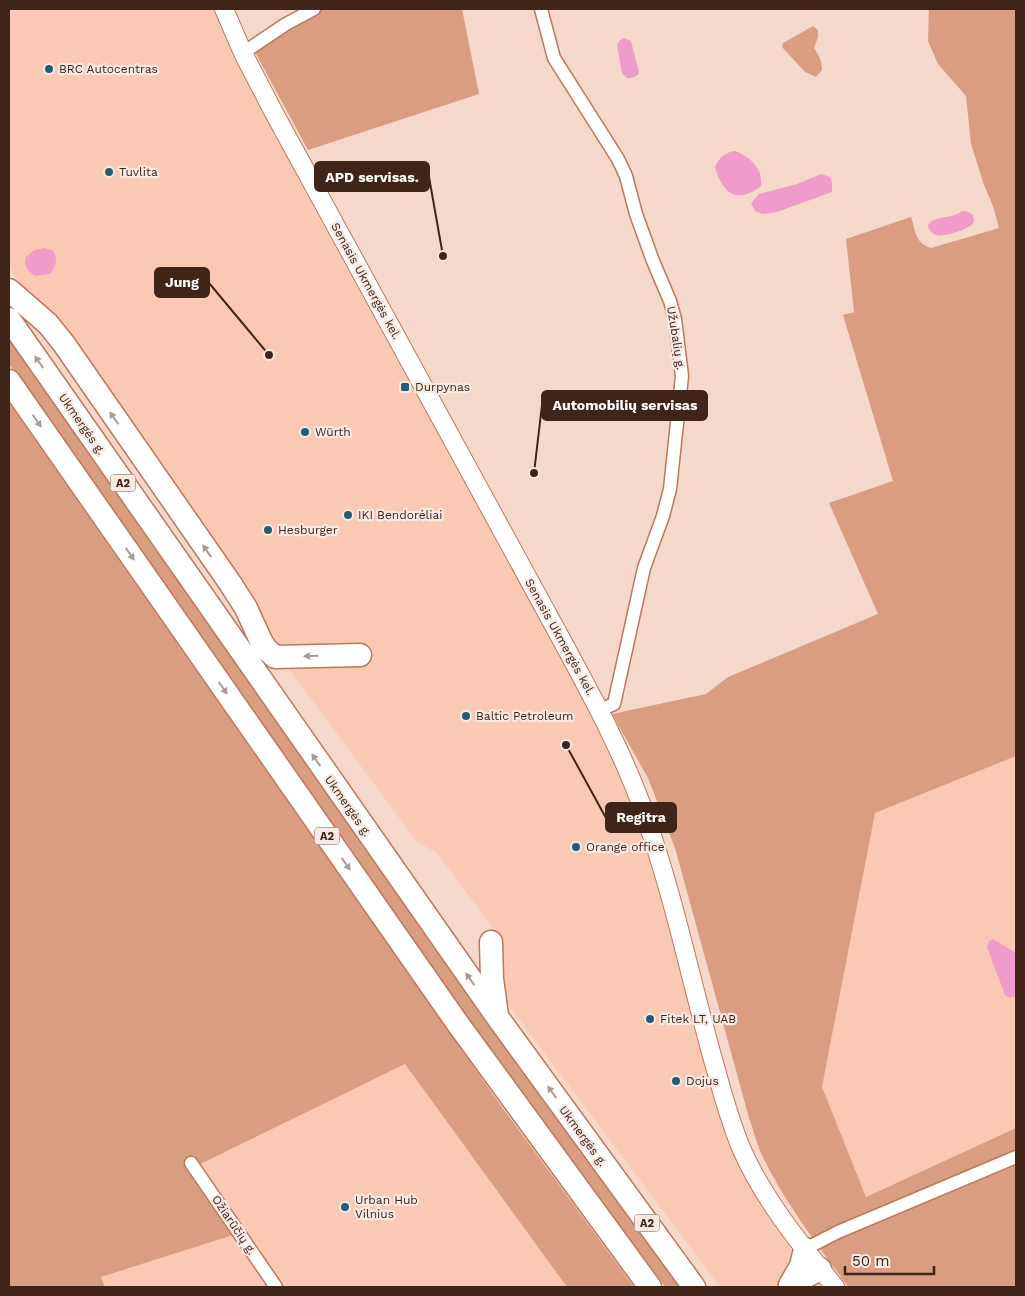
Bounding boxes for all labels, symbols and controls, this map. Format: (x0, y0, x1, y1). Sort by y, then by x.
place label: BRC Autocentras (59, 62, 158, 76)
marker: BRC Autocentras (43, 63, 55, 75)
callout: APD servisas. (315, 162, 429, 191)
place label: Tuvlita (119, 165, 158, 179)
marker: Tuvlita (103, 166, 115, 178)
text: APD servisas. (325, 169, 419, 185)
street label: Senasis Ukmergės kel. (328, 220, 404, 342)
callout: Jung (155, 268, 209, 297)
text: Jung (165, 274, 199, 290)
street label: Užubalių g. (664, 305, 688, 371)
one-way arrow (34, 355, 44, 369)
place label: Durpynas (415, 380, 470, 394)
marker: Durpynas (399, 381, 411, 393)
street label: Ukmergės g. (56, 391, 108, 457)
callout: Automobilių servisas (542, 391, 707, 420)
text: Automobilių servisas (553, 397, 698, 413)
one-way arrow (109, 411, 119, 424)
one-way arrow (32, 414, 42, 428)
place label: Würth (315, 425, 351, 439)
marker: Würth (299, 426, 311, 438)
road number: A2 (110, 474, 136, 492)
place label: IKI Bendorėliai (358, 508, 442, 522)
marker: IKI Bendorėliai (342, 509, 354, 521)
place label: Hesburger (278, 523, 338, 537)
marker: Hesburger (262, 524, 274, 536)
one-way arrow (202, 544, 212, 558)
one-way arrow (125, 548, 135, 561)
street label: Senasis Ukmergės kel. (522, 576, 598, 698)
one-way arrow (303, 653, 319, 661)
one-way arrow (218, 681, 228, 694)
place label: Baltic Petroleum (476, 709, 573, 723)
marker: Baltic Petroleum (460, 710, 472, 722)
one-way arrow (311, 753, 321, 766)
street label: Ukmergės g. (322, 773, 374, 839)
callout: Regitra (606, 803, 676, 832)
text: Regitra (616, 809, 667, 825)
road number: A2 (314, 828, 340, 844)
place label: Orange office (586, 840, 665, 854)
marker: Orange office (570, 841, 582, 853)
one-way arrow (341, 857, 351, 871)
one-way arrow (465, 972, 475, 985)
place label: Fitek LT, UAB (660, 1012, 736, 1026)
marker: Fitek LT, UAB (644, 1013, 656, 1025)
place label: Dojus (686, 1074, 719, 1088)
marker: Dojus (670, 1075, 682, 1087)
one-way arrow (546, 1086, 557, 1099)
street label: Ukmergės g. (556, 1103, 610, 1169)
street label: Ožiarūčių g. (209, 1193, 259, 1257)
place label: Urban Hub Vilnius (355, 1193, 418, 1221)
marker: Urban Hub Vilnius (339, 1201, 351, 1213)
road number: A2 (634, 1214, 660, 1232)
scale bar (845, 1244, 934, 1276)
text: 50 m (852, 1252, 889, 1270)

